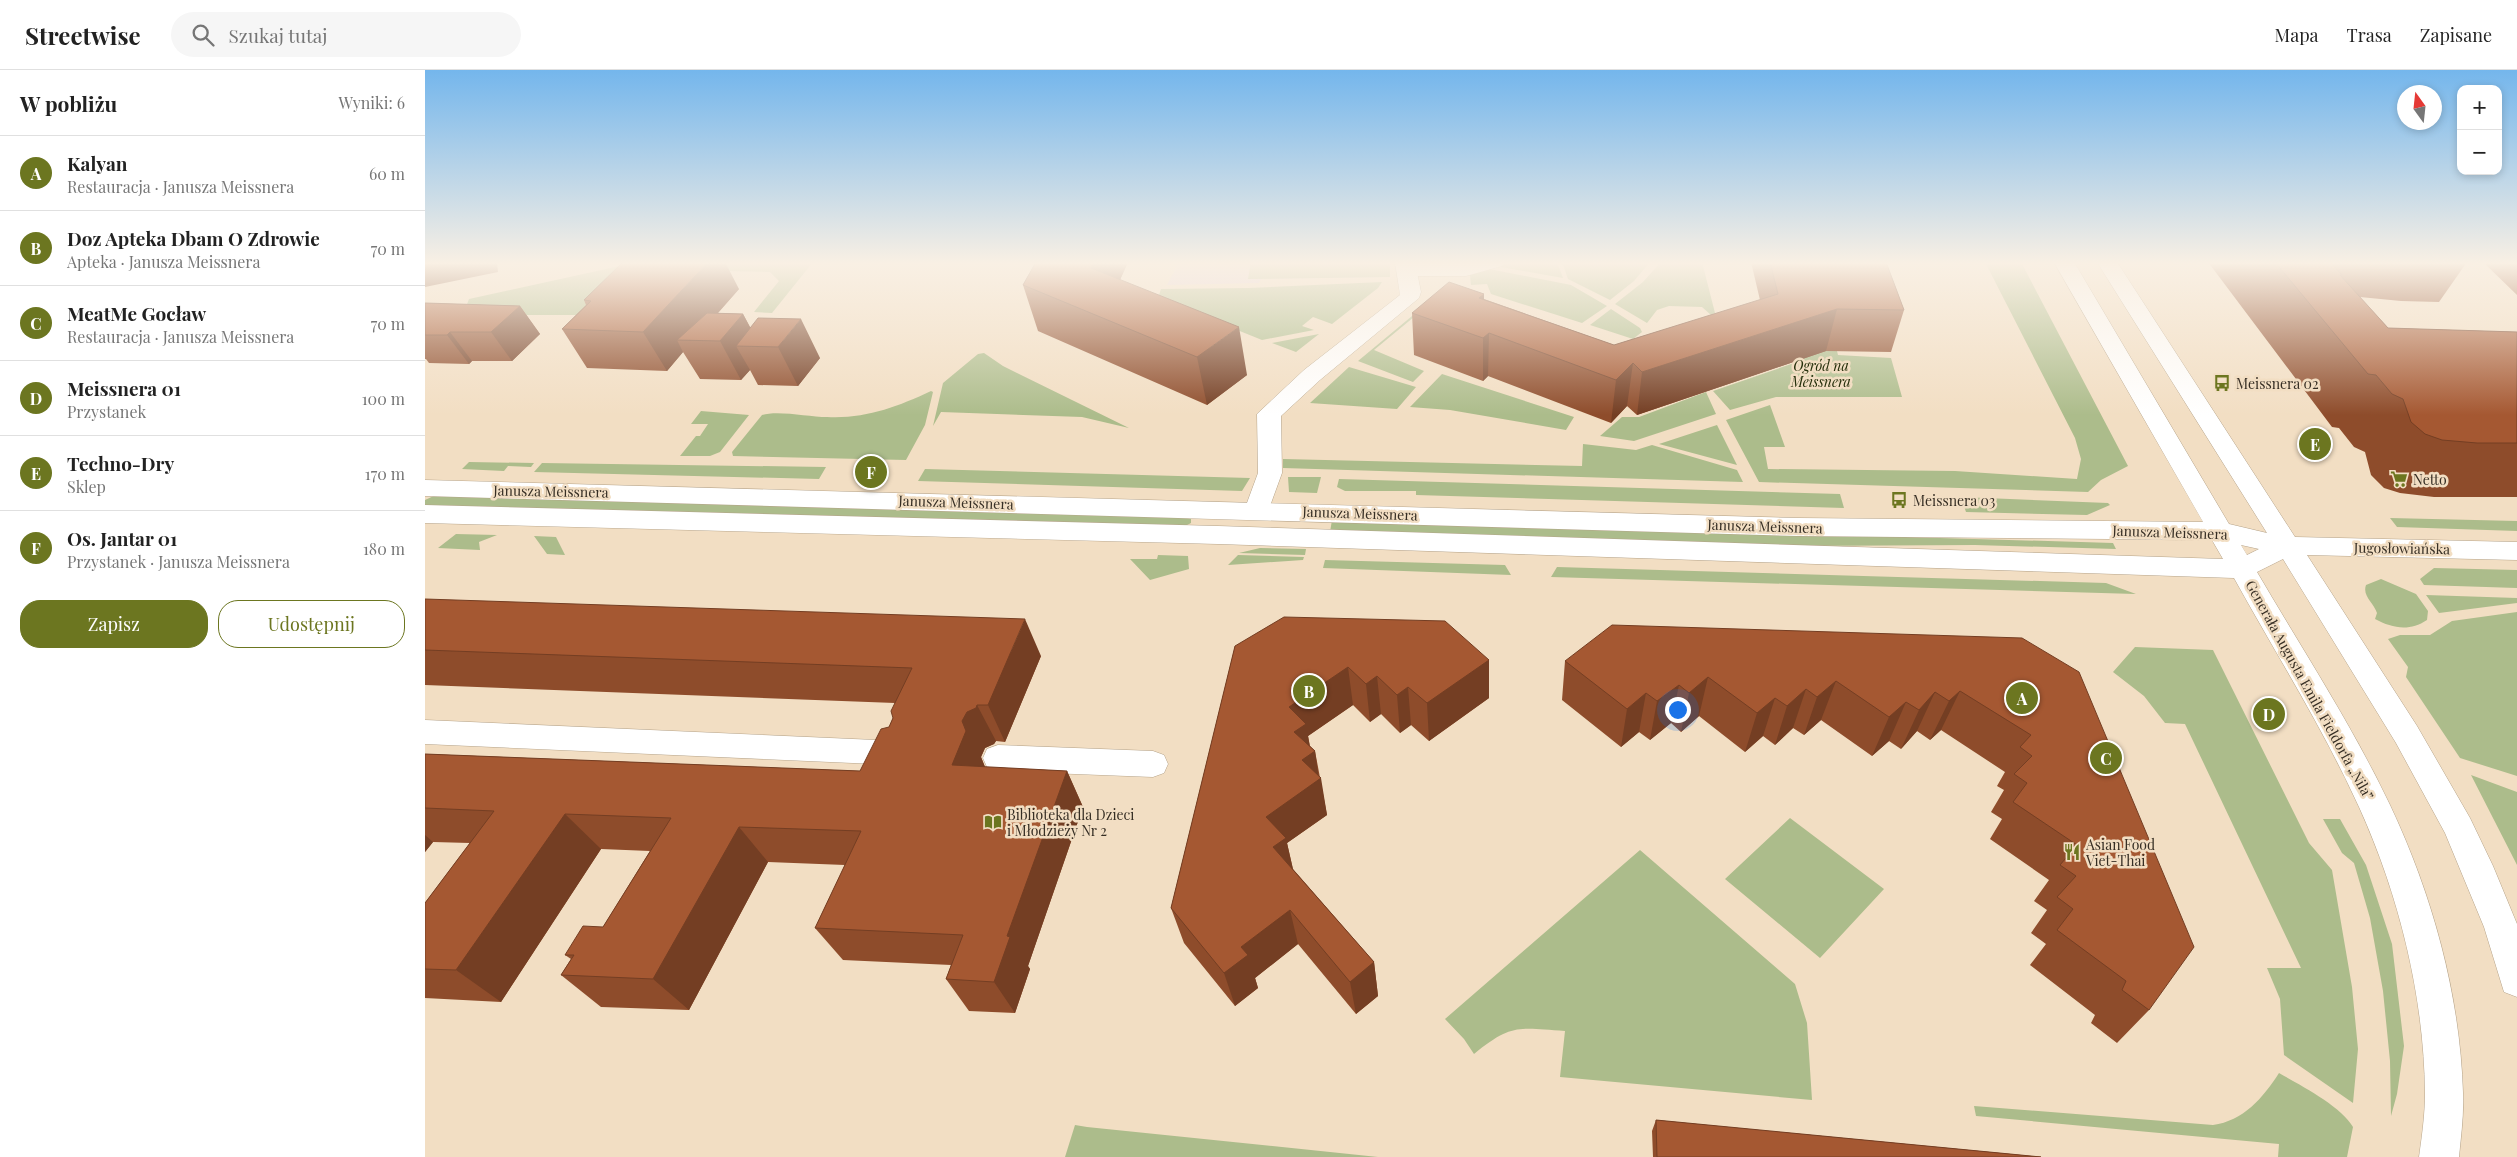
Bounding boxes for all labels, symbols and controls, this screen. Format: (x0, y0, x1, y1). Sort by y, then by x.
search box (171, 12, 521, 57)
text: Streetwise (25, 19, 141, 51)
icon: search (189, 21, 217, 49)
text: Szukaj tutaj (229, 22, 327, 48)
text: Mapa (2275, 23, 2319, 47)
text: Trasa (2347, 23, 2392, 47)
text: Zapisane (2420, 23, 2492, 47)
north arrow (2397, 85, 2442, 130)
map controls (2457, 85, 2502, 175)
button: + (2457, 85, 2502, 130)
text: W pobliżu (20, 89, 117, 117)
text: Wyniki: 6 (339, 92, 405, 113)
button: − (2457, 130, 2502, 175)
text: Kalyan (67, 150, 127, 176)
text: A (31, 163, 41, 184)
text: 60 m (369, 163, 405, 184)
text: Restauracja · Janusza Meissnera (67, 176, 294, 197)
text: Doz Apteka Dbam O Zdrowie (67, 225, 320, 251)
text: B (31, 238, 41, 259)
text: 70 m (371, 238, 405, 259)
text: Apteka · Janusza Meissnera (67, 251, 260, 272)
text: MeatMe Gocław (67, 300, 206, 326)
text: C (30, 313, 42, 334)
text: 70 m (371, 313, 405, 334)
text: Restauracja · Janusza Meissnera (67, 326, 294, 347)
park label: Ogród na Meissnera (1790, 356, 1851, 391)
bus stop icon: Meissnera 02 (2212, 373, 2232, 393)
place label: Meissnera 02 (2236, 374, 2319, 393)
text: Meissnera 01 (67, 375, 181, 401)
text: D (30, 388, 42, 409)
text: 100 m (362, 388, 405, 409)
text: Przystanek (67, 401, 146, 422)
pin: E (2299, 425, 2331, 463)
text: Techno-Dry (67, 450, 174, 476)
pin: F (855, 453, 887, 491)
text: E (31, 463, 41, 484)
text: 170 m (365, 463, 405, 484)
supermarket icon: Netto (2389, 469, 2409, 489)
place label: Netto (2413, 470, 2447, 489)
text: Sklep (67, 476, 106, 497)
street label: Janusza Meissnera (492, 480, 609, 502)
street label: Janusza Meissnera (897, 490, 1014, 514)
bus stop icon: Meissnera 03 (1889, 490, 1909, 510)
place label: Meissnera 03 (1913, 491, 1995, 510)
street label: Janusza Meissnera (1301, 501, 1418, 525)
street label: Janusza Meissnera (1706, 514, 1823, 538)
street label: Janusza Meissnera (2111, 520, 2228, 544)
text: Os. Jantar 01 (67, 525, 177, 551)
text: F (31, 538, 41, 559)
text: 180 m (363, 538, 405, 559)
street label: Jugosłowiańska (2353, 538, 2450, 558)
text: Przystanek · Janusza Meissnera (67, 551, 290, 572)
street label: Generała Augusta Emila Fieldorfa „Nila” (2241, 577, 2379, 803)
button: Zapisz (20, 600, 208, 648)
button: Udostępnij (218, 600, 405, 648)
pin: B (1293, 672, 1325, 710)
pin: A (2006, 679, 2038, 717)
pin: D (2253, 695, 2285, 733)
your location (1665, 697, 1691, 723)
pin: C (2090, 739, 2122, 777)
place label: Biblioteka dla Dzieci i Młodzieży Nr 2 (1007, 805, 1134, 840)
library icon: Biblioteka dla Dzieci i Młodzieży Nr 2 (983, 812, 1003, 832)
place label: Asian Food Viet-Thai (2085, 835, 2155, 870)
restaurant icon: Asian Food Viet-Thai (2062, 842, 2082, 862)

